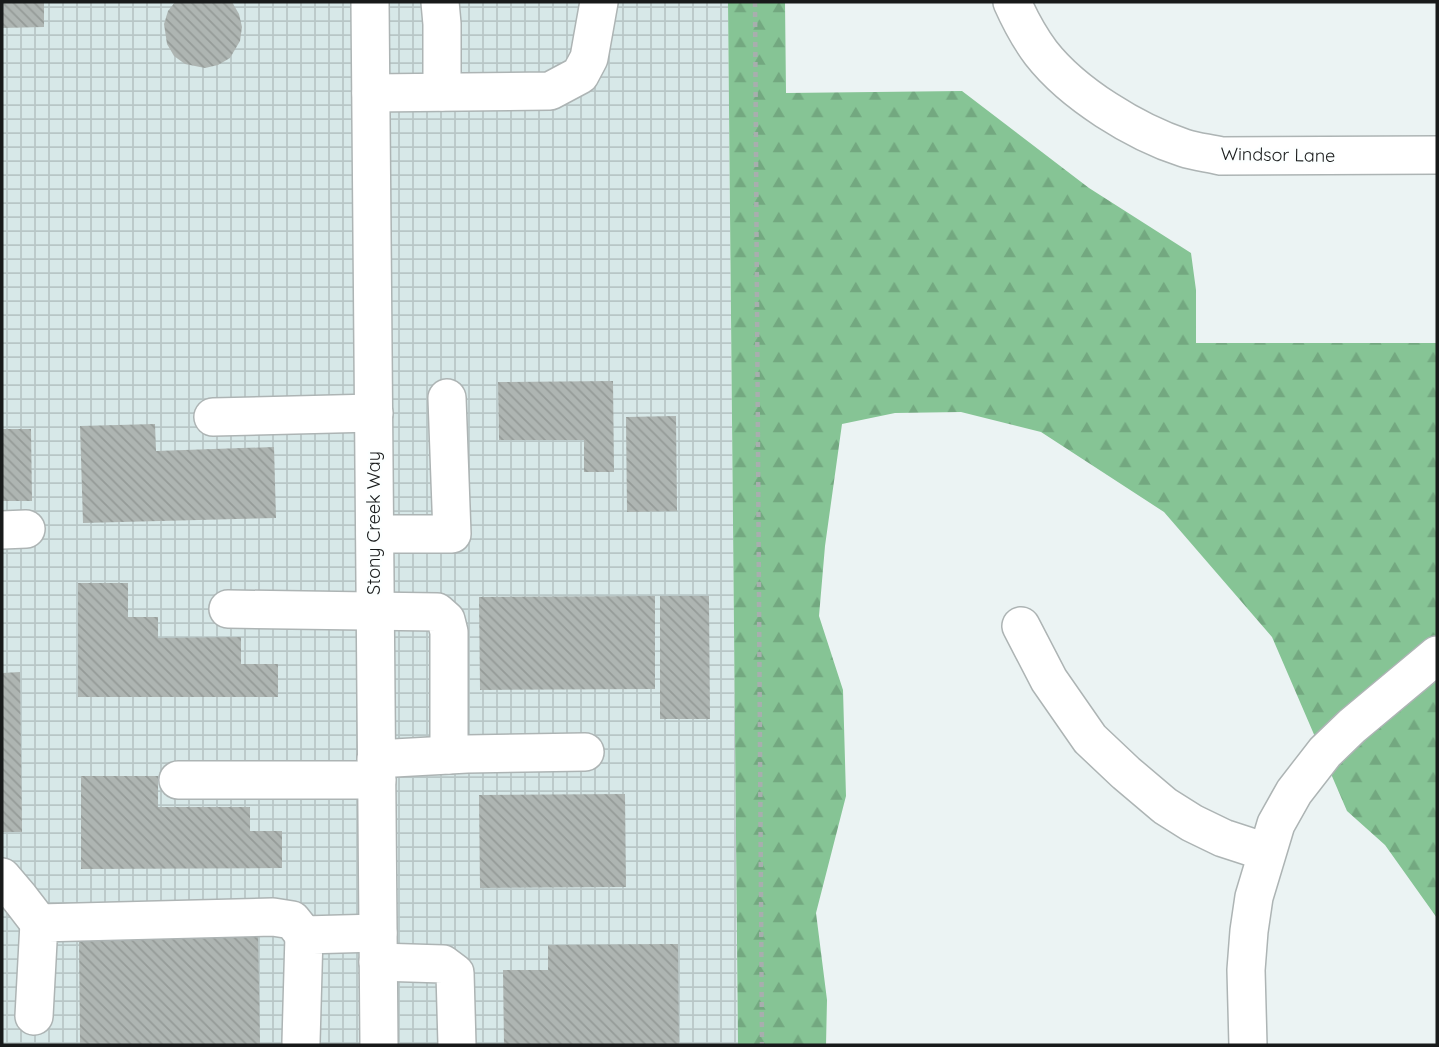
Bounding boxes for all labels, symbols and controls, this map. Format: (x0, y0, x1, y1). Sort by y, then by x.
street label: Windsor Lane (1220, 142, 1336, 167)
street label: Stony Creek Way (362, 451, 385, 595)

